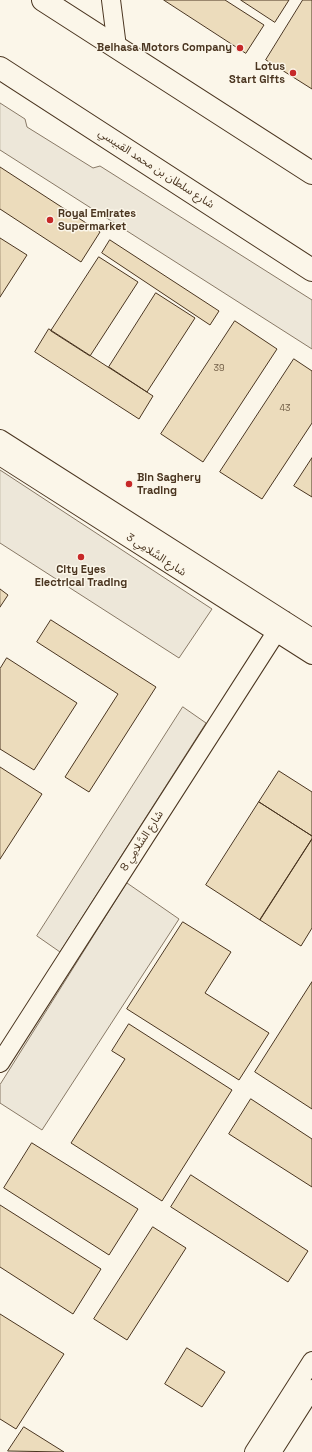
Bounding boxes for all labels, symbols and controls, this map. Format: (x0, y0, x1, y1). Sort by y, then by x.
place label: Belhasa Motors Company (97, 41, 232, 55)
marker: Belhasa Motors Company (235, 43, 245, 53)
place label: Lotus Start Gifts (229, 60, 285, 86)
marker: Lotus Start Gifts (288, 68, 298, 78)
street label: شارع سلطان بن محمد القبيسي (96, 127, 216, 211)
place label: Royal Emirates Supermarket (58, 207, 136, 233)
marker: Royal Emirates Supermarket (45, 215, 55, 225)
house number: 39 (214, 364, 224, 374)
house number: 43 (279, 404, 291, 414)
place label: Bin Saghery Trading (137, 471, 201, 497)
marker: Bin Saghery Trading (124, 479, 134, 489)
street label: شارع السَّلامِي 3 (123, 531, 189, 579)
marker: City Eyes Electrical Trading (76, 552, 86, 562)
place label: City Eyes Electrical Trading (35, 563, 127, 589)
street label: شارع السَّلامِي 8 (118, 808, 166, 874)

